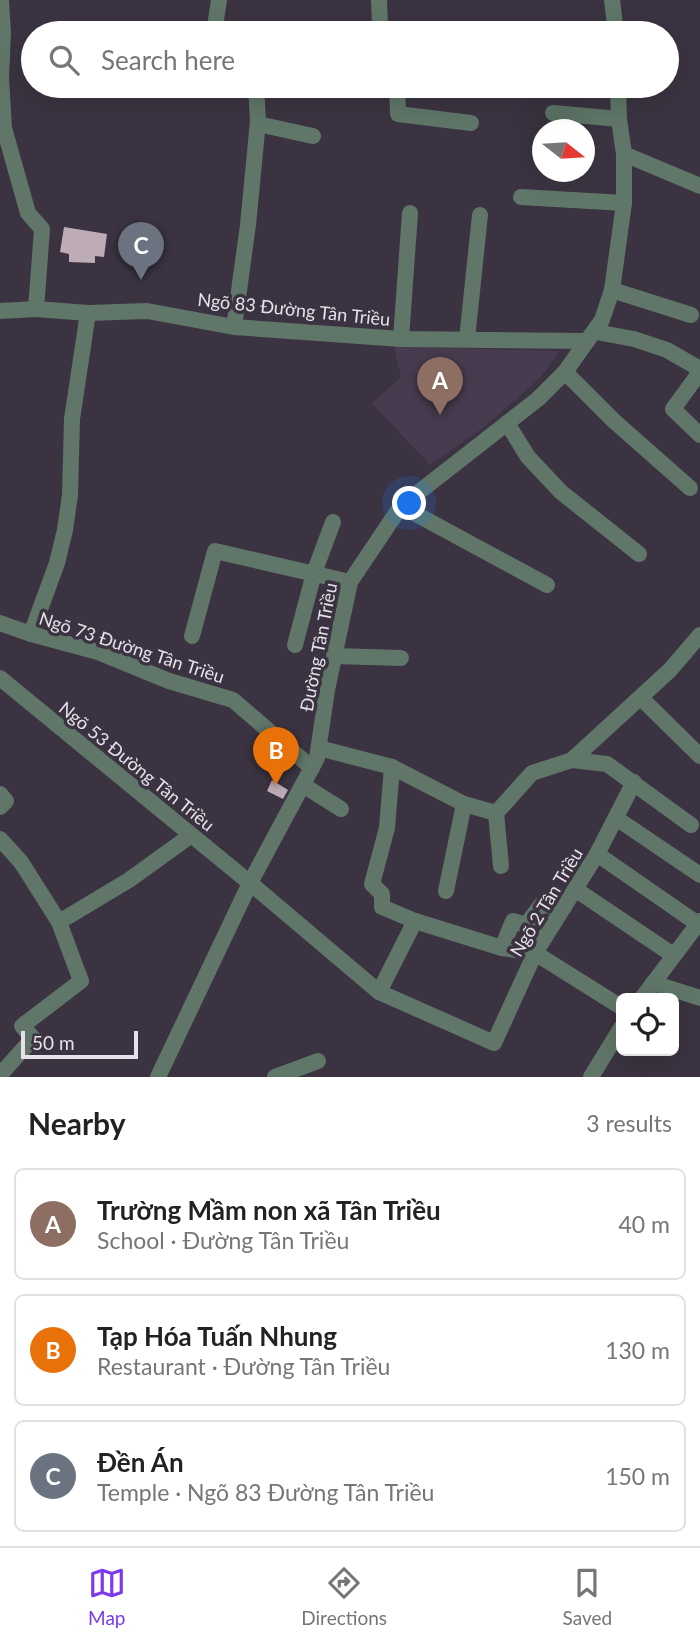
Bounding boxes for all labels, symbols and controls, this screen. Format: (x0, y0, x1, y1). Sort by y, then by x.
search box (21, 21, 679, 98)
icon: search (45, 41, 83, 79)
text: Search here (101, 44, 235, 76)
north arrow (532, 119, 595, 182)
pin: C (118, 222, 164, 280)
street label: Ngõ 83 Đường Tân Triều (197, 288, 391, 330)
pin: A (417, 357, 463, 415)
your location (392, 486, 426, 520)
street label: Đường Tân Triều (295, 581, 341, 713)
street label: Ngõ 73 Đường Tân Triều (37, 607, 227, 687)
street label: Ngõ 53 Đường Tân Triều (55, 697, 219, 835)
pin: B (253, 727, 299, 785)
street label: Ngõ 2 Tân Triều (505, 844, 587, 960)
map controls (616, 993, 679, 1056)
button: locate (616, 993, 679, 1056)
scale bar (21, 1028, 138, 1060)
text: 50 m (32, 1031, 75, 1054)
text: Nearby (28, 1105, 126, 1141)
text: 3 results (586, 1109, 672, 1137)
text: Trường Mầm non xã Tân Triều (97, 1194, 441, 1226)
text: A (45, 1210, 61, 1238)
text: 40 m (619, 1210, 670, 1238)
text: School · Đường Tân Triều (97, 1226, 349, 1254)
text: Tạp Hóa Tuấn Nhung (97, 1320, 337, 1352)
text: B (45, 1336, 61, 1364)
text: 130 m (605, 1336, 670, 1364)
text: Restaurant · Đường Tân Triều (97, 1352, 390, 1380)
text: Đền Án (97, 1446, 184, 1478)
text: C (45, 1462, 61, 1490)
text: 150 m (605, 1462, 670, 1490)
text: Temple · Ngõ 83 Đường Tân Triều (97, 1478, 434, 1506)
tab: Map (88, 1564, 126, 1629)
tab: Directions (301, 1564, 387, 1629)
tab: Saved (563, 1564, 612, 1629)

